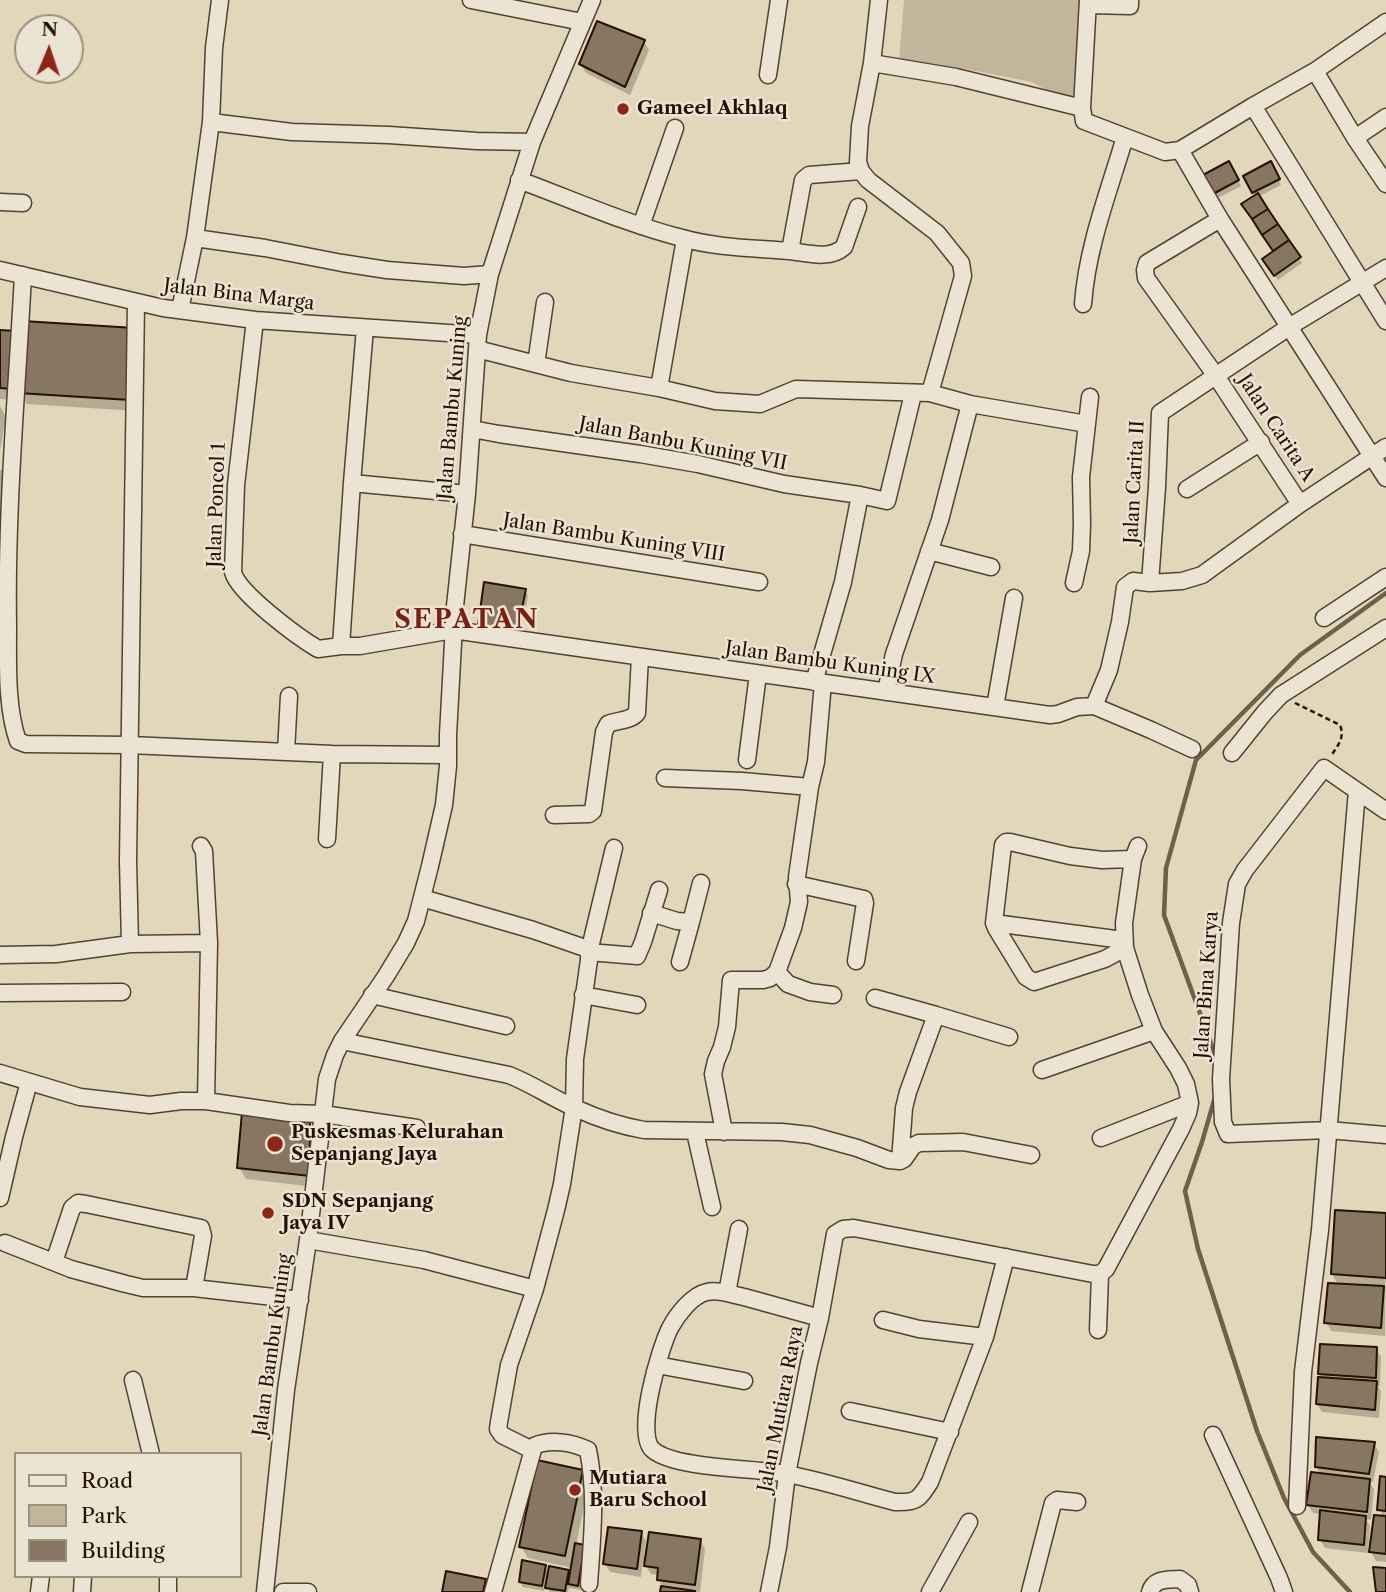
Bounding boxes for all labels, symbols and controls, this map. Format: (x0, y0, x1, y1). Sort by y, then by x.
north arrow (14, 14, 84, 84)
text: N (41, 18, 58, 41)
place label: Gameel Akhlaq (637, 98, 788, 120)
marker: Gameel Akhlaq (615, 101, 631, 117)
street label: Jalan Bina Marga (162, 274, 316, 316)
street label: Jalan Bambu Kuning (434, 315, 472, 501)
street label: Jalan Carita A (1233, 370, 1319, 486)
street label: Jalan Banbu Kuning VII (577, 413, 789, 475)
street label: Jalan Carita II (1120, 420, 1150, 544)
street label: Jalan Poncol 1 (203, 442, 231, 568)
street label: Jalan Bambu Kuning VIII (501, 509, 727, 567)
district label: SEPATAN (395, 604, 539, 636)
street label: Jalan Bambu Kuning IX (724, 637, 936, 689)
street label: Jalan Bina Karya (1190, 910, 1224, 1060)
place label: Puskesmas Kelurahan Sepanjang Jaya (291, 1122, 504, 1166)
marker: Puskesmas Kelurahan Sepanjang Jaya (265, 1134, 285, 1154)
place label: SDN Sepanjang Jaya IV (282, 1191, 433, 1235)
marker: SDN Sepanjang Jaya IV (260, 1205, 276, 1221)
street label: Jalan Bambu Kuning (249, 1252, 297, 1438)
street label: Jalan Mutiara Raya (754, 1324, 808, 1494)
legend (14, 1452, 242, 1578)
text: Road (81, 1468, 133, 1493)
place label: Mutiara Baru School (589, 1468, 707, 1512)
marker: Mutiara Baru School (567, 1482, 583, 1498)
text: Park (81, 1503, 127, 1528)
text: Building (81, 1538, 165, 1563)

